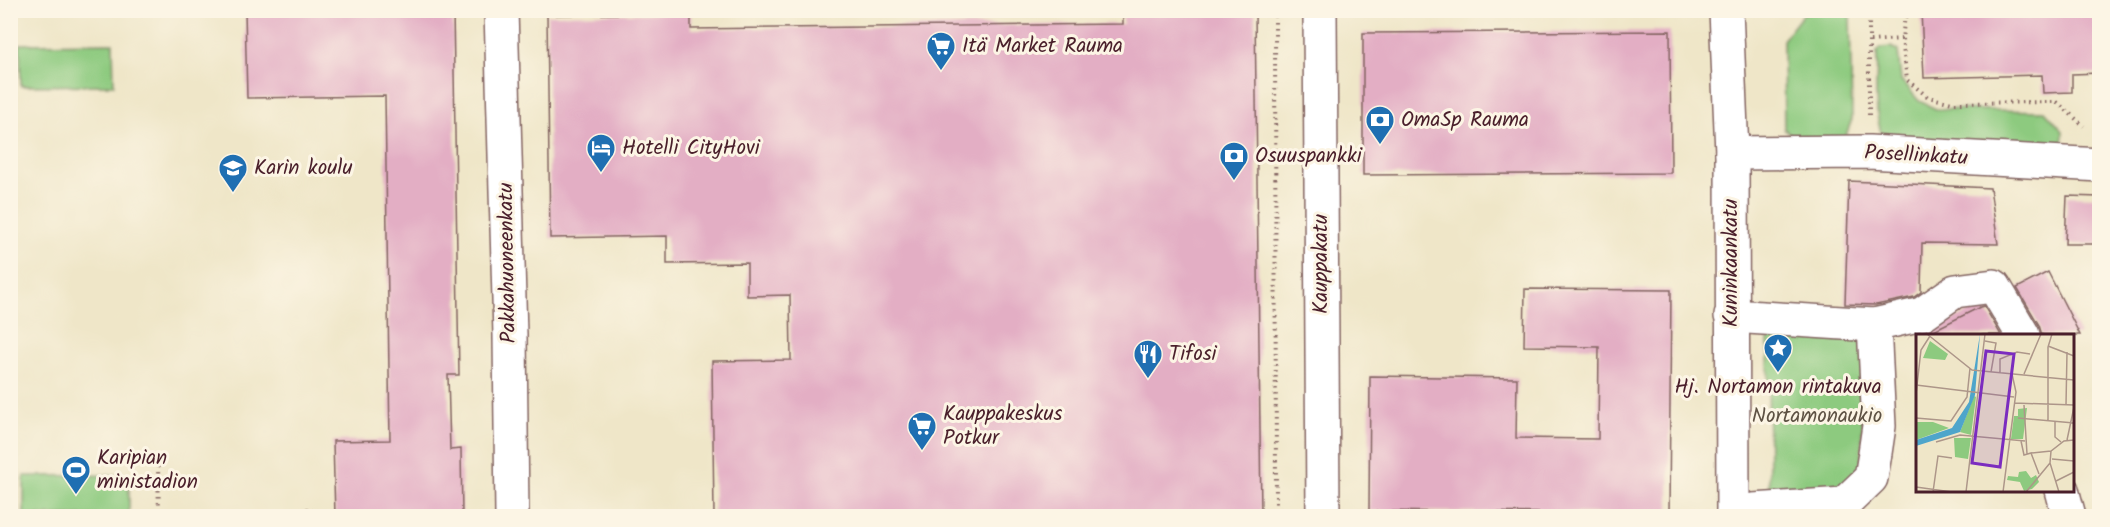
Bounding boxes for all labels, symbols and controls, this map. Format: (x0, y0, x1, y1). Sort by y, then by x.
supermarket icon: Itä Market Rauma (925, 30, 957, 72)
place label: Itä Market Rauma (962, 30, 1123, 63)
bank icon: OmaSp Rauma (1364, 104, 1396, 146)
place label: OmaSp Rauma (1401, 104, 1529, 137)
hotel icon: Hotelli CityHovi (585, 132, 617, 174)
place label: Hotelli CityHovi (622, 132, 761, 165)
street label: Posellinkatu (1863, 137, 1969, 175)
bank icon: Osuuspankki (1218, 140, 1250, 182)
place label: Osuuspankki (1255, 140, 1363, 173)
school or university icon: Karin koulu (217, 152, 249, 194)
place label: Karin koulu (254, 152, 353, 185)
street label: Pakkahuoneenkatu (490, 182, 526, 344)
street label: Kuninkaankatu (1715, 199, 1748, 327)
street label: Kauppakatu (1305, 214, 1338, 314)
place icon: Hj. Nortamon rintakuva (1762, 332, 1794, 374)
inset map (1916, 334, 2074, 491)
restaurant icon: Tifosi (1132, 338, 1164, 380)
place label: Tifosi (1169, 338, 1218, 371)
place label: Hj. Nortamon rintakuva (1674, 371, 1882, 404)
place label: Kauppakeskus Potkur (943, 398, 1062, 455)
park label: Nortamonaukio (1752, 400, 1882, 433)
supermarket icon: Kauppakeskus Potkur (906, 410, 938, 452)
place label: Karipian ministadion (97, 442, 198, 499)
sports icon: Karipian ministadion (60, 454, 92, 496)

